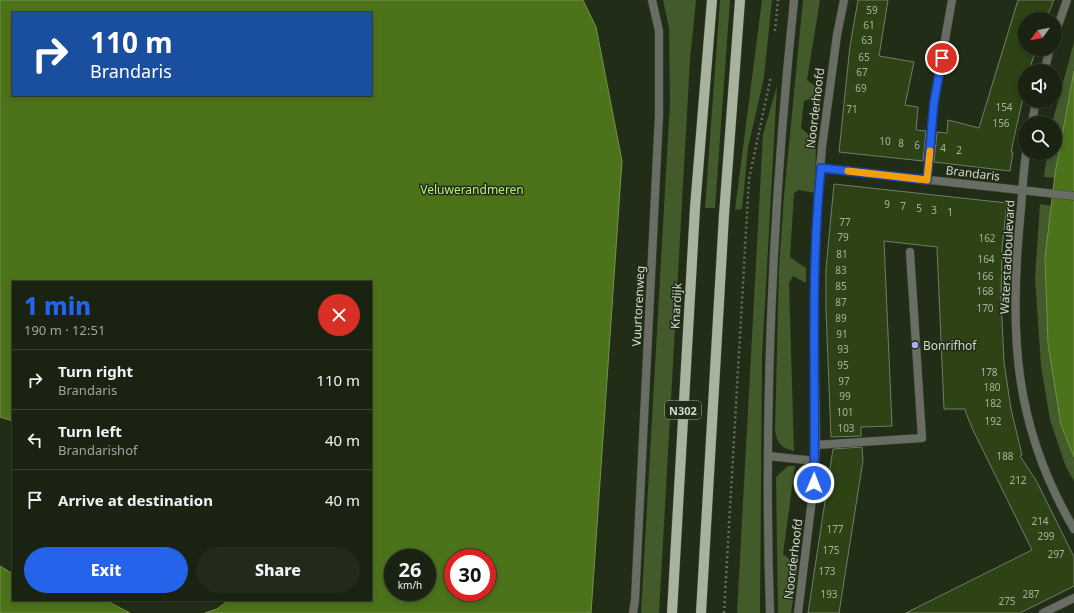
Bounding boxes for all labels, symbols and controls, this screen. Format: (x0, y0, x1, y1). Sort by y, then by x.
house number: 59 (866, 3, 878, 17)
north arrow (1018, 12, 1062, 56)
map controls (1018, 12, 1062, 160)
house number: 61 (863, 18, 875, 32)
text: 110 m (90, 23, 173, 61)
icon: right (24, 28, 76, 80)
house number: 63 (861, 33, 873, 47)
pin (925, 41, 959, 75)
icon: arrive (931, 47, 953, 69)
house number: 65 (858, 50, 870, 64)
text: Brandaris (90, 59, 172, 83)
button: sound (1018, 64, 1062, 108)
house number: 67 (856, 65, 868, 79)
street label: Noorderhoofd (802, 67, 828, 149)
house number: 69 (855, 81, 867, 95)
house number: 154 (995, 100, 1013, 114)
house number: 71 (846, 102, 858, 116)
house number: 156 (992, 116, 1010, 130)
button: search (1018, 116, 1062, 160)
house number: 10 (879, 134, 891, 148)
house number: 8 (898, 136, 904, 150)
house number: 6 (914, 138, 920, 152)
house number: 4 (940, 141, 946, 155)
house number: 2 (956, 143, 962, 157)
street label: Brandaris (945, 161, 1001, 185)
park label: Veluwerandmeren (420, 181, 524, 198)
house number: 9 (884, 197, 890, 211)
house number: 7 (900, 199, 906, 213)
street label: Waterstadboulevard (996, 199, 1018, 315)
house number: 5 (916, 201, 922, 215)
house number: 3 (931, 203, 937, 217)
house number: 1 (947, 205, 953, 219)
house number: 77 (839, 215, 851, 229)
house number: 79 (837, 230, 849, 244)
house number: 162 (978, 231, 996, 245)
house number: 81 (836, 247, 848, 261)
house number: 164 (977, 252, 995, 266)
house number: 83 (835, 263, 847, 277)
street label: Vuurtorenweg (627, 265, 649, 347)
house number: 166 (976, 269, 994, 283)
house number: 85 (835, 279, 847, 293)
street label: Knardijk (666, 282, 686, 330)
house number: 168 (976, 284, 994, 298)
text: 1 min (24, 289, 91, 322)
button: close (318, 294, 360, 336)
house number: 87 (835, 295, 847, 309)
house number: 170 (976, 301, 994, 315)
house number: 89 (835, 311, 847, 325)
text: 190 m · 12:51 (24, 321, 105, 339)
house number: 91 (836, 327, 848, 341)
place label: Bonrifhof (923, 337, 977, 354)
marker: Bonrifhof (910, 340, 920, 350)
house number: 93 (837, 342, 849, 356)
house number: 95 (837, 358, 849, 372)
text: Turn right (58, 361, 133, 381)
house number: 178 (980, 365, 998, 379)
icon: right (24, 369, 46, 391)
text: 110 m (316, 370, 360, 390)
house number: 97 (838, 374, 850, 388)
house number: 180 (983, 380, 1001, 394)
text: Brandaris (58, 381, 117, 399)
house number: 99 (839, 389, 851, 403)
house number: 182 (984, 396, 1002, 410)
road number: N302 (665, 401, 701, 419)
house number: 101 (836, 405, 854, 419)
house number: 192 (984, 414, 1002, 428)
text: Turn left (58, 421, 122, 441)
house number: 103 (837, 421, 855, 435)
icon: left (24, 429, 46, 451)
text: 40 m (325, 430, 360, 450)
text: Brandarishof (58, 441, 138, 459)
house number: 188 (996, 449, 1014, 463)
position arrow (793, 462, 835, 504)
house number: 212 (1009, 473, 1027, 487)
icon: arrive (24, 489, 46, 511)
text: Arrive at destination (58, 490, 213, 510)
text: 40 m (325, 490, 360, 510)
house number: 214 (1031, 514, 1049, 528)
street label: Noorderhoofd (780, 518, 806, 600)
house number: 177 (826, 522, 844, 536)
house number: 299 (1037, 529, 1055, 543)
house number: 175 (822, 543, 840, 557)
button: Exit (24, 547, 188, 593)
button: Share (196, 547, 360, 593)
house number: 297 (1047, 547, 1065, 561)
speed limit sign: 30 (444, 549, 496, 601)
text: 26 (399, 556, 421, 583)
house number: 173 (818, 564, 836, 578)
text: km/h (398, 578, 422, 592)
house number: 193 (820, 587, 838, 601)
house number: 287 (1022, 587, 1040, 601)
house number: 275 (998, 594, 1016, 608)

